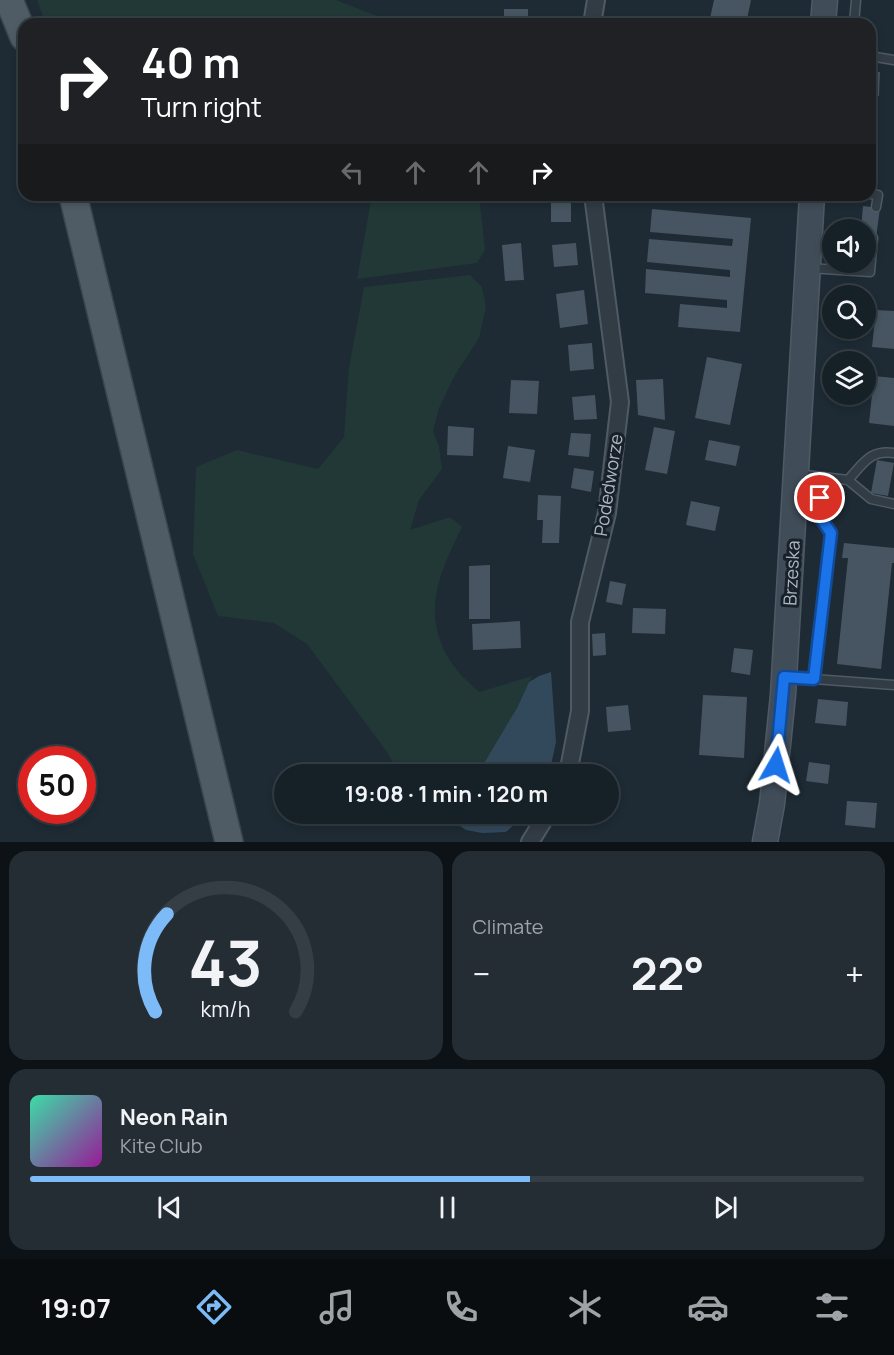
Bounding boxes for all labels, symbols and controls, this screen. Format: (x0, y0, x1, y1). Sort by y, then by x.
text: 40 m (141, 33, 240, 91)
icon: right (42, 42, 120, 120)
text: Turn right (141, 88, 262, 125)
icon: left (336, 156, 369, 189)
icon: ahead (399, 156, 432, 189)
icon: ahead (462, 156, 495, 189)
icon: right (525, 156, 558, 189)
map controls (822, 219, 876, 405)
button: sound (822, 219, 876, 273)
button: search (822, 285, 876, 339)
button: layers (822, 351, 876, 405)
street label: Podedworze (588, 432, 628, 538)
pin (794, 472, 845, 523)
icon: arrive (803, 481, 836, 514)
street label: Brzeska (777, 540, 805, 606)
position arrow (744, 733, 808, 797)
speed limit sign: 50 (18, 746, 96, 824)
text: 19:08 · 1 min · 120 m (345, 779, 548, 809)
text: Climate (473, 913, 544, 940)
text: 43 (189, 919, 263, 1005)
text: 22° (631, 942, 705, 1004)
text: − (473, 951, 490, 996)
text: + (845, 951, 864, 996)
text: km/h (201, 995, 251, 1024)
text: Neon Rain (120, 1102, 228, 1132)
text: Kite Club (120, 1132, 203, 1159)
icon: previous (153, 1191, 186, 1224)
icon: pause (431, 1191, 464, 1224)
icon: next (709, 1191, 742, 1224)
icon: directions (193, 1286, 235, 1328)
icon: music (316, 1286, 358, 1328)
icon: phone (440, 1286, 482, 1328)
icon: climate (564, 1286, 606, 1328)
icon: car (687, 1286, 729, 1328)
icon: filters (811, 1286, 853, 1328)
text: 19:07 (41, 1289, 111, 1326)

